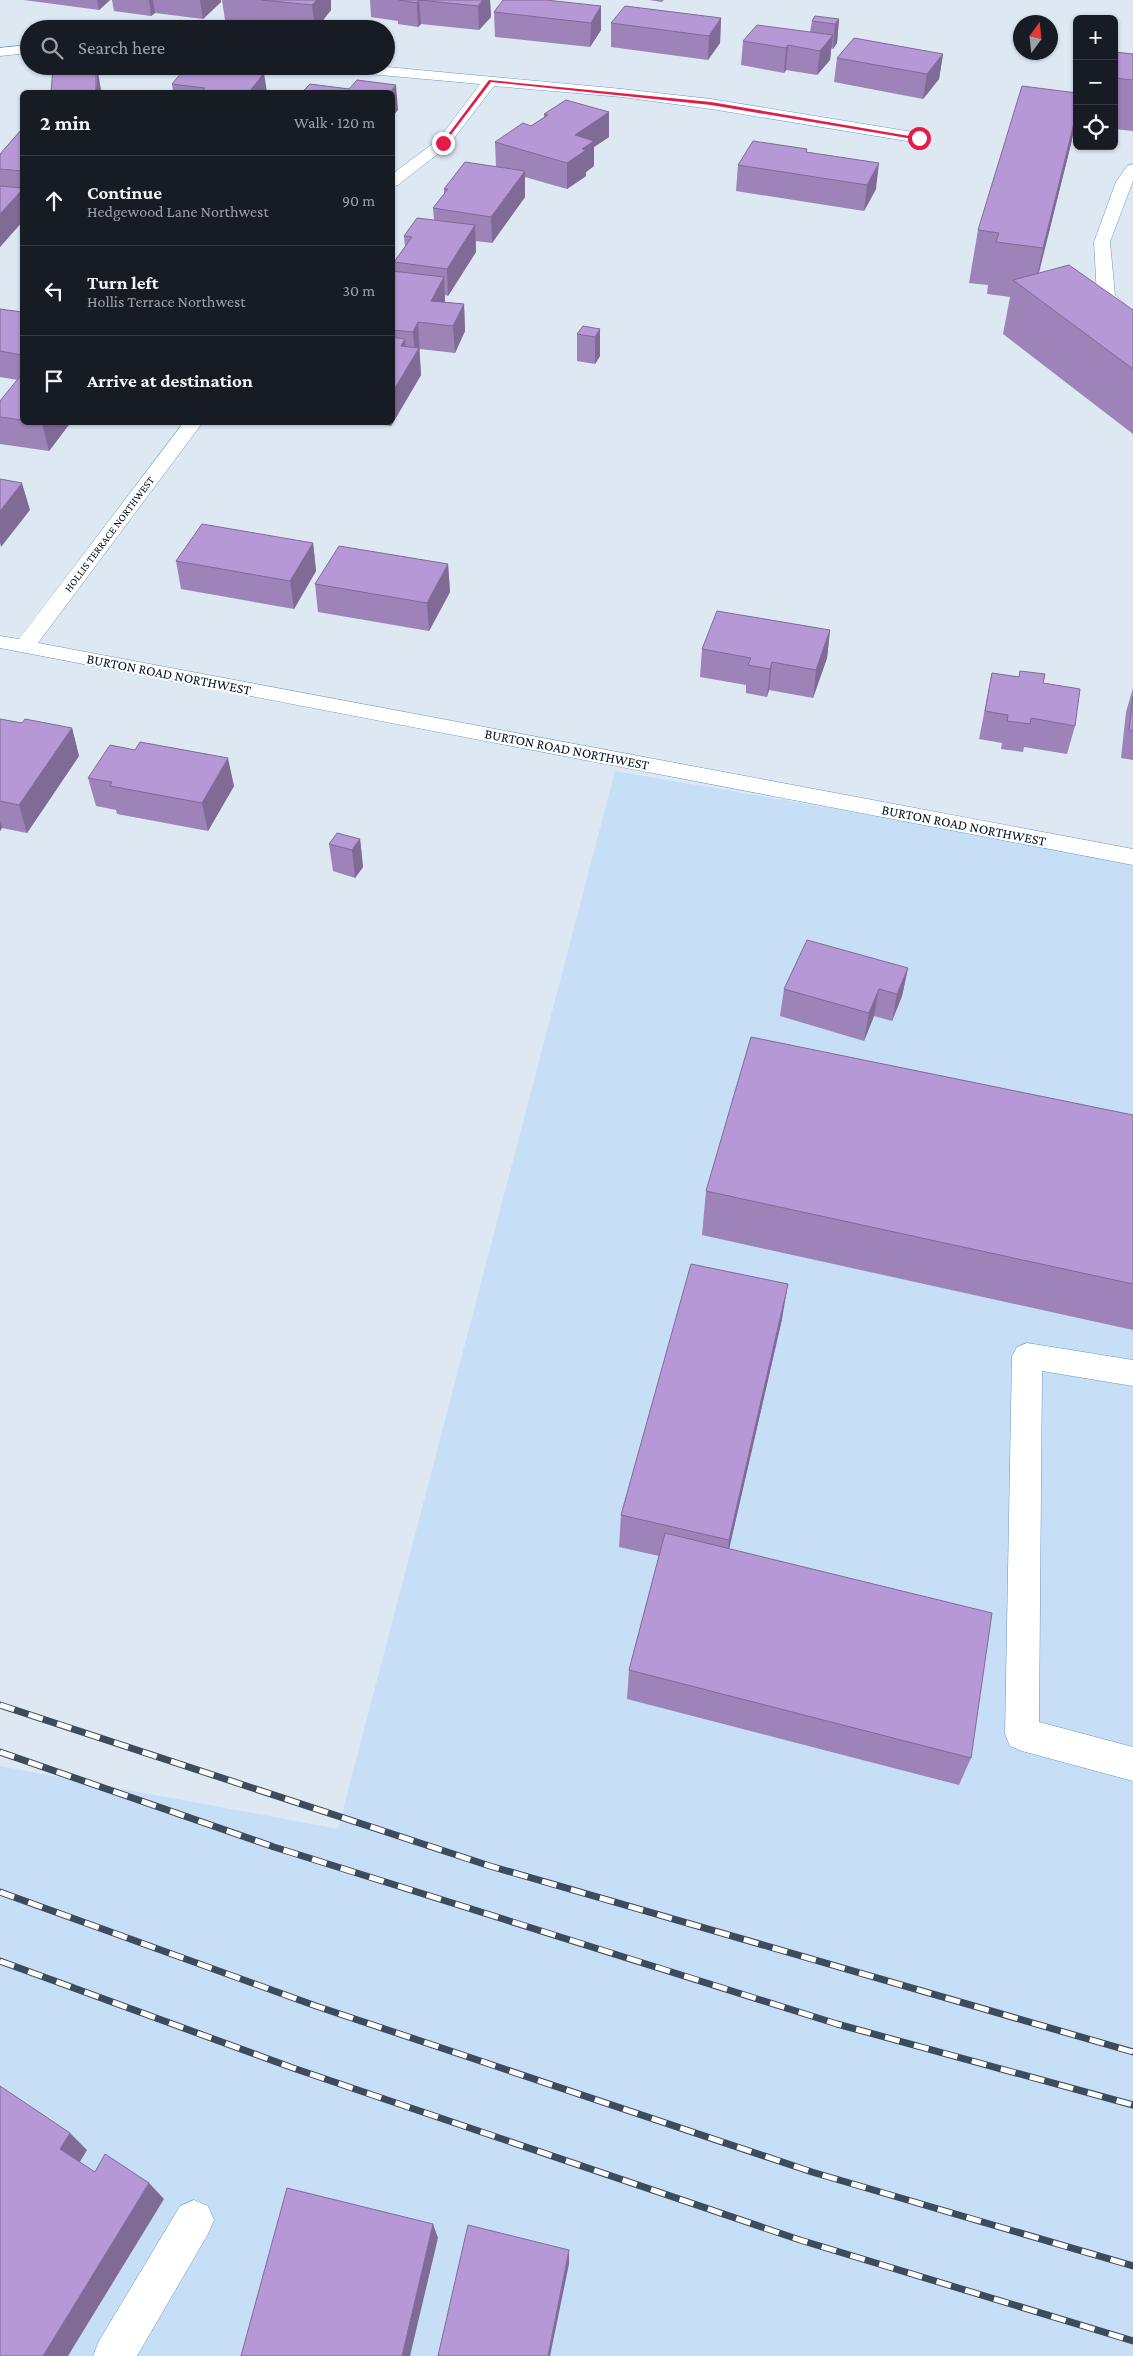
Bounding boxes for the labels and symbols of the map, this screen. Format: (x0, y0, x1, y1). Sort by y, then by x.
north arrow (1013, 15, 1058, 60)
route start (908, 127, 931, 150)
route end (432, 132, 455, 155)
street label: HOLLIS TERRACE NORTHWEST (62, 474, 156, 594)
street label: BURTON ROAD NORTHWEST (85, 650, 253, 698)
street label: BURTON ROAD NORTHWEST (483, 725, 651, 773)
street label: BURTON ROAD NORTHWEST (880, 801, 1048, 849)

